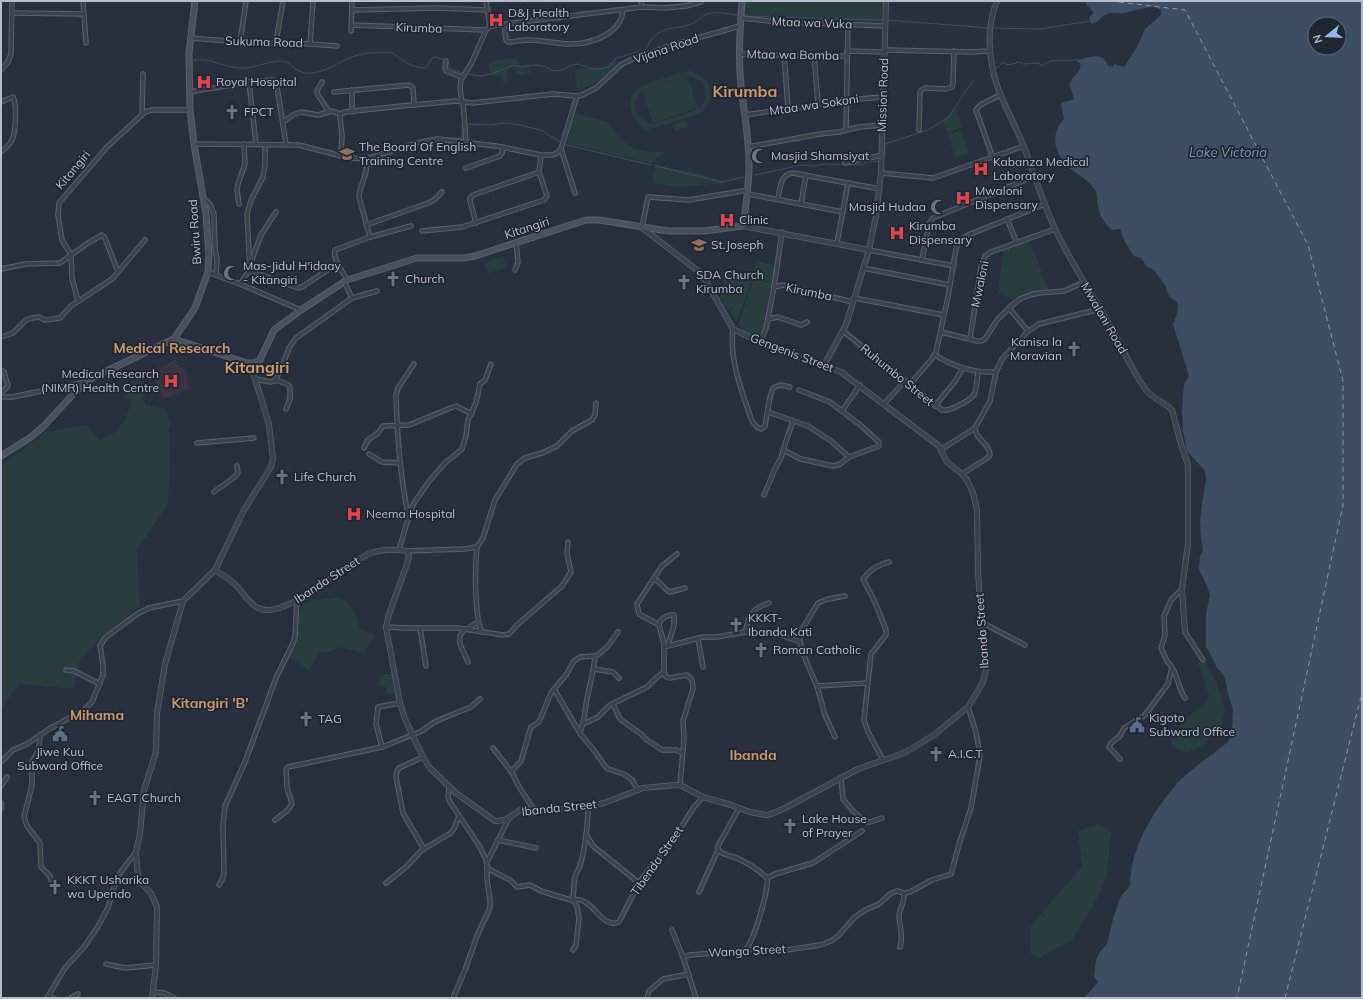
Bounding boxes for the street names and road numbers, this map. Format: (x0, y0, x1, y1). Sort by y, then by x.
street label: Mtaa wa Vuka (771, 14, 853, 31)
street label: Kirumba (395, 19, 443, 36)
street label: Vijana Road (631, 30, 700, 67)
street label: Sukuma Road (225, 33, 303, 50)
street label: Mtaa wa Bomba (747, 46, 839, 63)
street label: Mission Road (874, 58, 891, 132)
street label: Mtaa wa Sokoni (768, 91, 860, 118)
street label: Kitangiri (52, 147, 93, 192)
street label: Bwiru Road (185, 199, 204, 265)
street label: Kitangiri (503, 213, 551, 242)
street label: Mwaloni (967, 259, 992, 309)
street label: Kirumba (785, 279, 833, 304)
street label: Mwaloni Road (1078, 279, 1131, 356)
street label: Gengenis Street (748, 330, 836, 375)
street label: Ruhumbo Street (858, 340, 937, 409)
street label: Ibanda Street (291, 553, 362, 606)
street label: Ibanda Street (971, 593, 992, 669)
street label: Ibanda Street (521, 796, 597, 819)
street label: Tibenda Street (627, 823, 686, 898)
street label: Wanga Street (708, 941, 786, 960)

